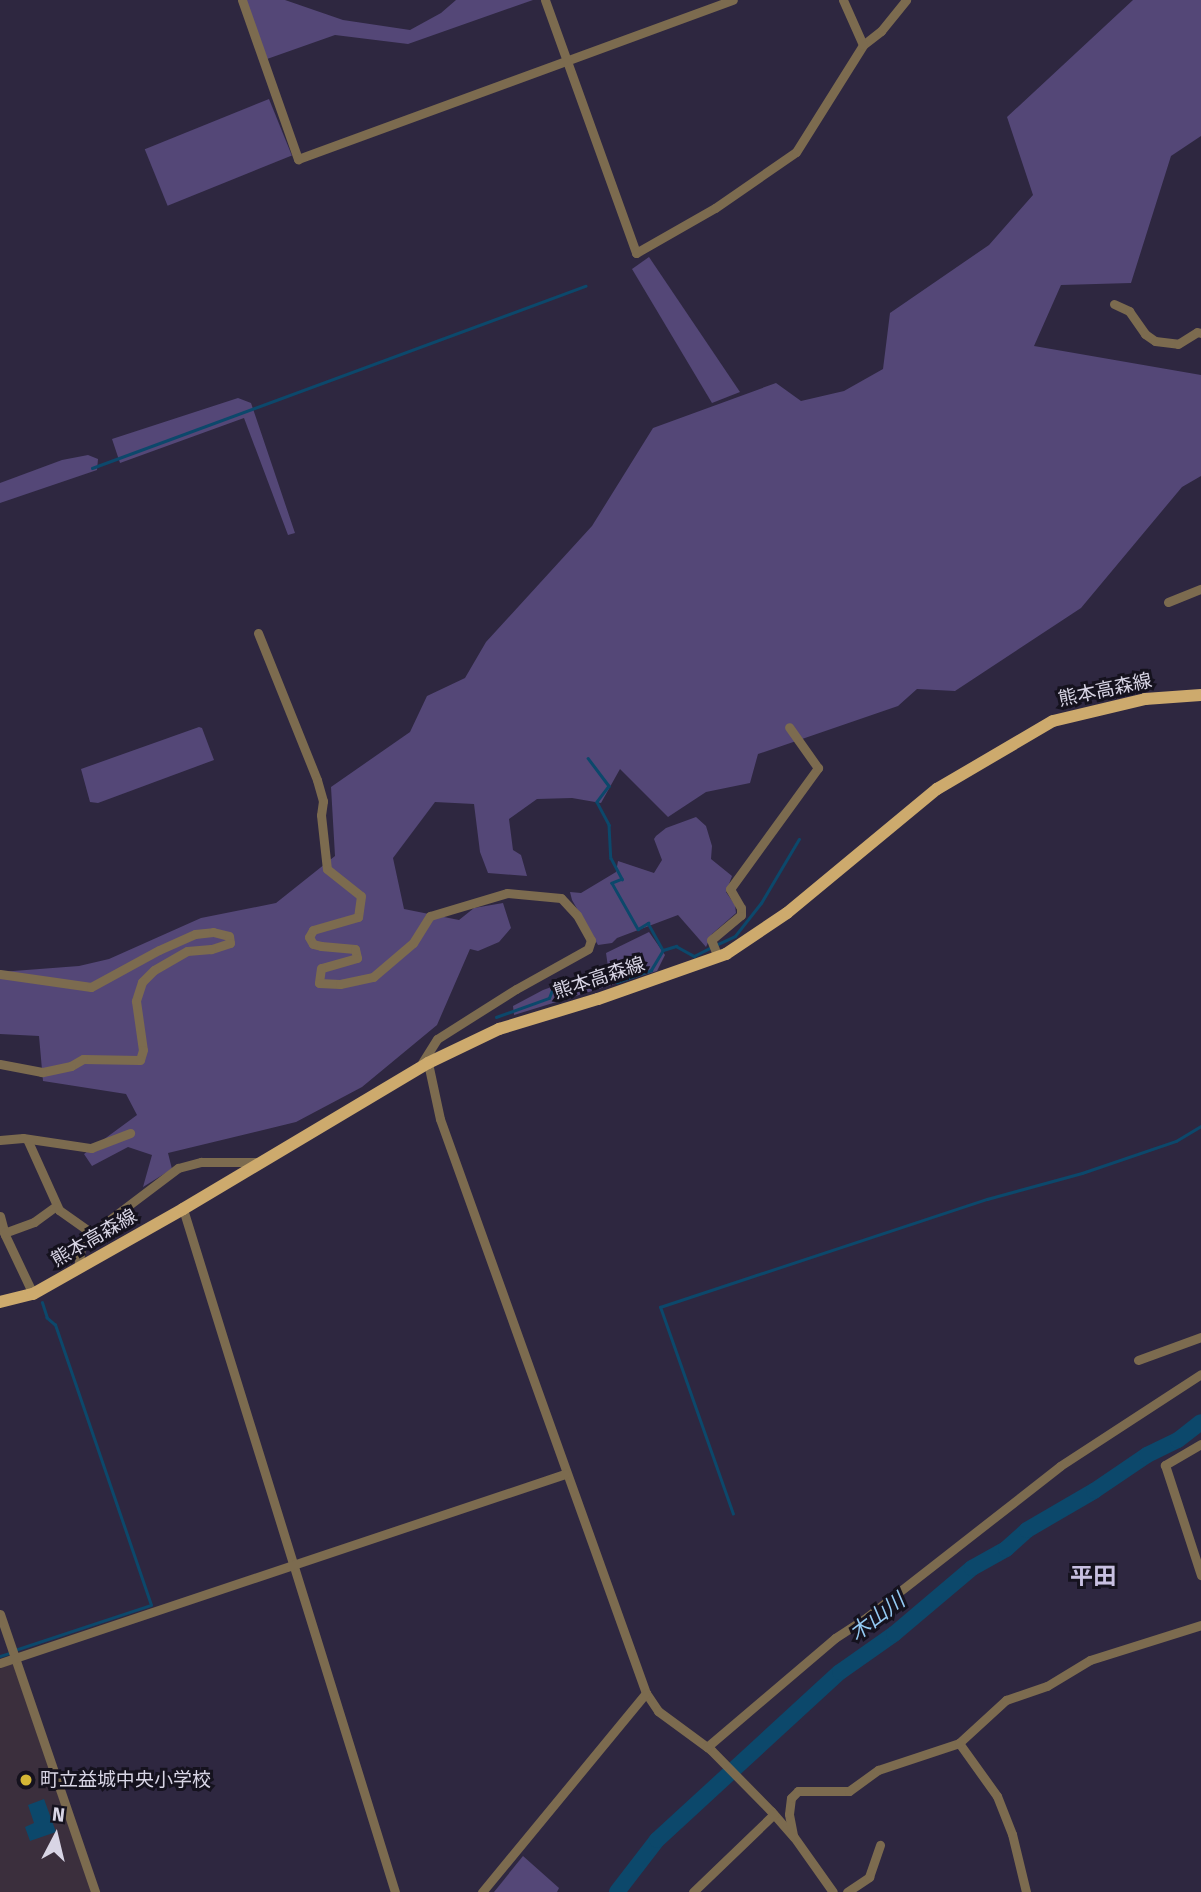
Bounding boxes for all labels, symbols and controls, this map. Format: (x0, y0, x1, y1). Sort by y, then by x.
street label: 熊本高森線 (1056, 669, 1154, 711)
street label: 熊本高森線 (550, 952, 648, 1004)
street label: 熊本高森線 (47, 1204, 141, 1272)
district label: 平田 (1070, 1562, 1116, 1590)
water label: 木山川 (844, 1588, 910, 1646)
place label: 町立益城中央小学校 (40, 1769, 211, 1791)
marker: 町立益城中央小学校 (18, 1772, 34, 1788)
north arrow (21, 1801, 91, 1871)
text: N (51, 1802, 66, 1827)

